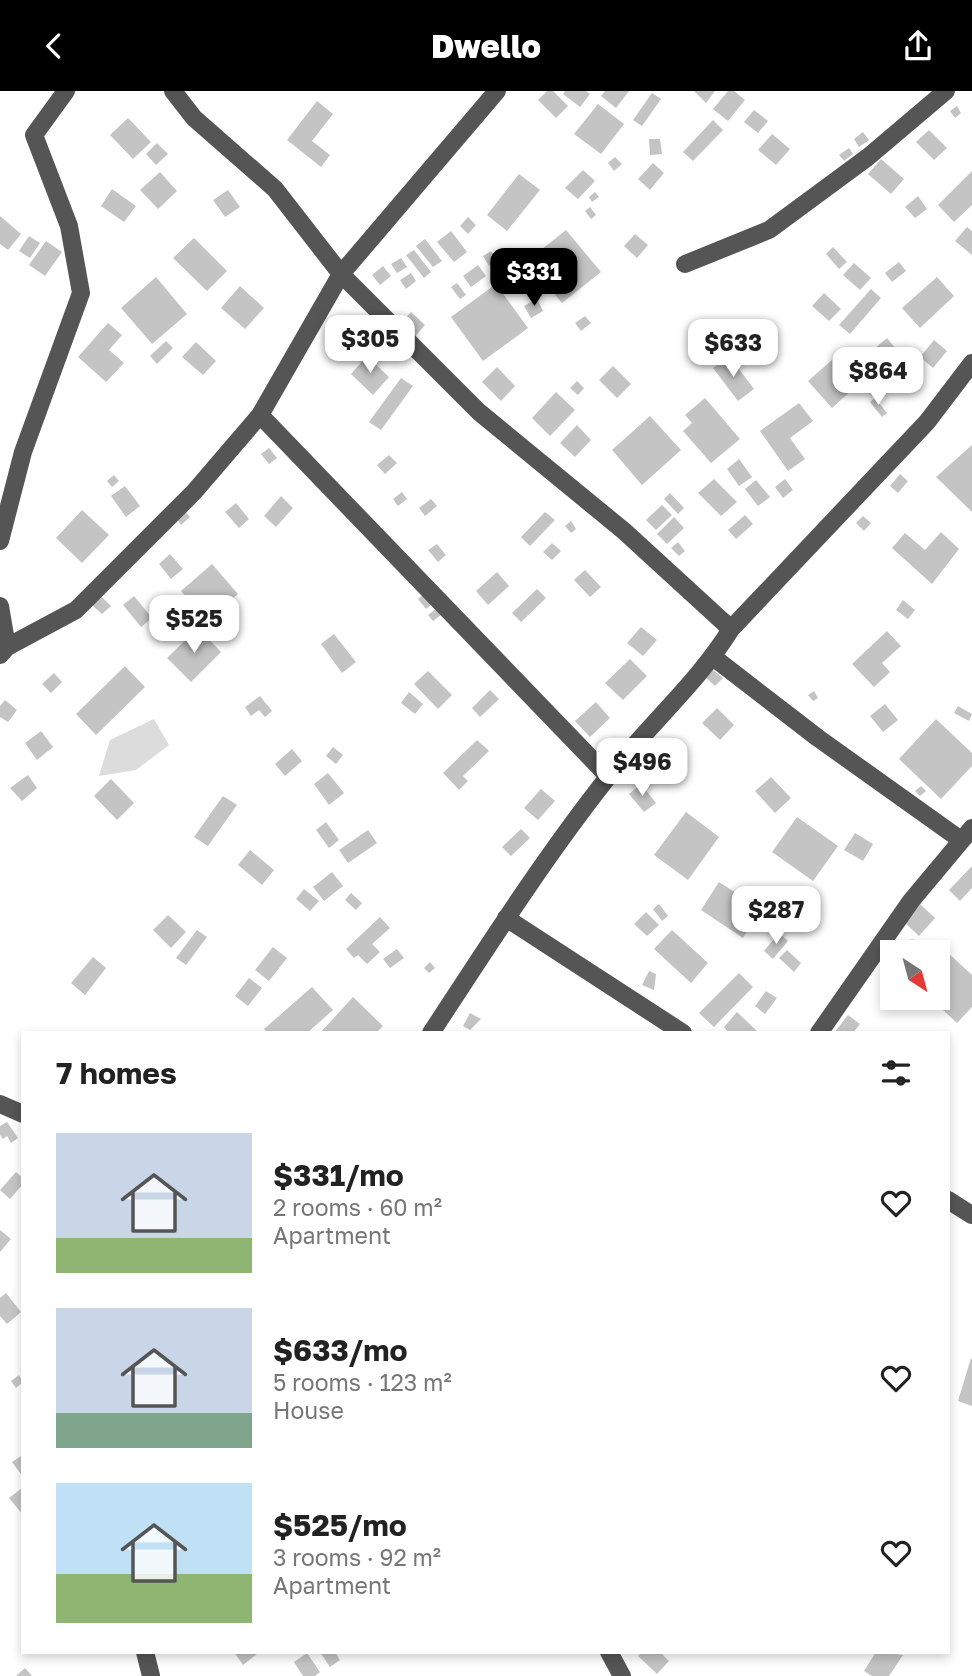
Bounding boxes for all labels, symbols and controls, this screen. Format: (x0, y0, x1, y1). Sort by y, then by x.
icon: back (35, 27, 73, 65)
text: Dwello (431, 27, 541, 65)
icon: share (899, 27, 937, 65)
pin: $331 (493, 249, 575, 308)
text: $331 (506, 257, 562, 285)
pin: $305 (329, 315, 411, 375)
pin: $633 (692, 320, 774, 379)
text: $305 (341, 324, 399, 352)
text: $633 (704, 328, 762, 356)
pin: $864 (837, 347, 919, 407)
text: $864 (848, 356, 908, 384)
pin: $525 (153, 595, 235, 655)
text: $525 (165, 604, 223, 632)
pin: $496 (601, 739, 683, 798)
text: $496 (613, 747, 672, 775)
pin: $287 (735, 887, 817, 946)
text: $287 (748, 895, 804, 923)
north arrow (880, 940, 950, 1010)
map controls (880, 940, 950, 1010)
icon: filters (877, 1054, 915, 1092)
text: 7 homes (56, 1055, 177, 1091)
text: $331/mo (273, 1157, 404, 1193)
icon: home (112, 1161, 196, 1245)
icon: heart (877, 1184, 915, 1222)
text: 2 rooms · 60 m² (273, 1193, 442, 1221)
text: Apartment (273, 1221, 391, 1249)
text: $633/mo (273, 1332, 407, 1368)
icon: home (112, 1336, 196, 1420)
icon: heart (877, 1359, 915, 1397)
text: 5 rooms · 123 m² (273, 1368, 452, 1396)
text: House (273, 1396, 344, 1424)
text: $525/mo (273, 1507, 407, 1543)
icon: home (112, 1511, 196, 1595)
icon: heart (877, 1534, 915, 1572)
text: 3 rooms · 92 m² (273, 1543, 441, 1571)
text: Apartment (273, 1571, 391, 1599)

